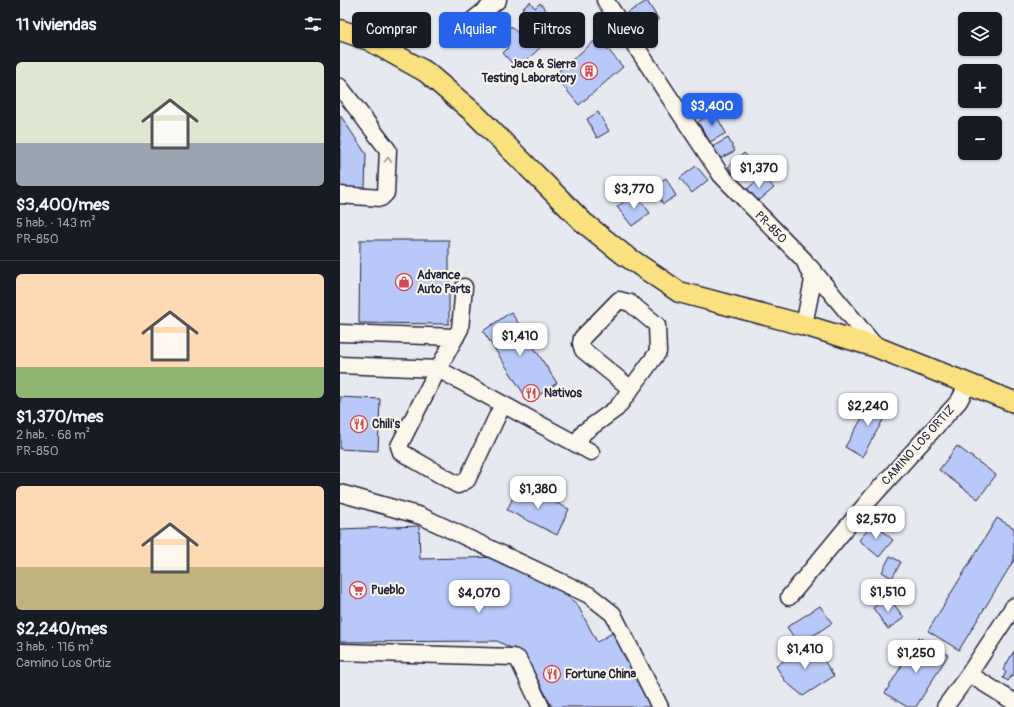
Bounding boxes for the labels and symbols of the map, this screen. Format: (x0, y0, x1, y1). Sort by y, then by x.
place label: Jaca & Sierra Testing Laboratory (481, 57, 577, 86)
building icon: Jaca & Sierra Testing Laboratory (579, 61, 599, 81)
pin: $3,400 (679, 93, 745, 127)
pin: $1,370 (726, 155, 792, 189)
one-way arrow (383, 157, 392, 163)
pin: $3,770 (601, 176, 667, 210)
street label: PR-850 (751, 208, 790, 247)
place label: Advance Auto Parts (417, 268, 471, 297)
shop icon: Advance Auto Parts (394, 272, 414, 292)
pin: $1,410 (487, 323, 553, 357)
restaurant icon: Nativos (521, 383, 541, 403)
place label: Nativos (544, 386, 583, 401)
pin: $2,240 (835, 393, 901, 427)
street label: CAMINO LOS ORTIZ (879, 402, 958, 488)
restaurant icon: Chili's (349, 414, 369, 434)
place label: Chili's (372, 417, 401, 432)
pin: $1,380 (505, 476, 571, 510)
pin: $2,570 (843, 506, 909, 540)
pin: $1,510 (855, 579, 921, 613)
supermarket icon: Pueblo (348, 580, 368, 600)
pin: $4,070 (446, 580, 512, 614)
place label: Pueblo (371, 583, 405, 598)
pin: $1,410 (772, 636, 838, 670)
pin: $1,250 (883, 640, 949, 674)
restaurant icon: Fortune China (542, 664, 562, 684)
place label: Fortune China (565, 667, 636, 682)

